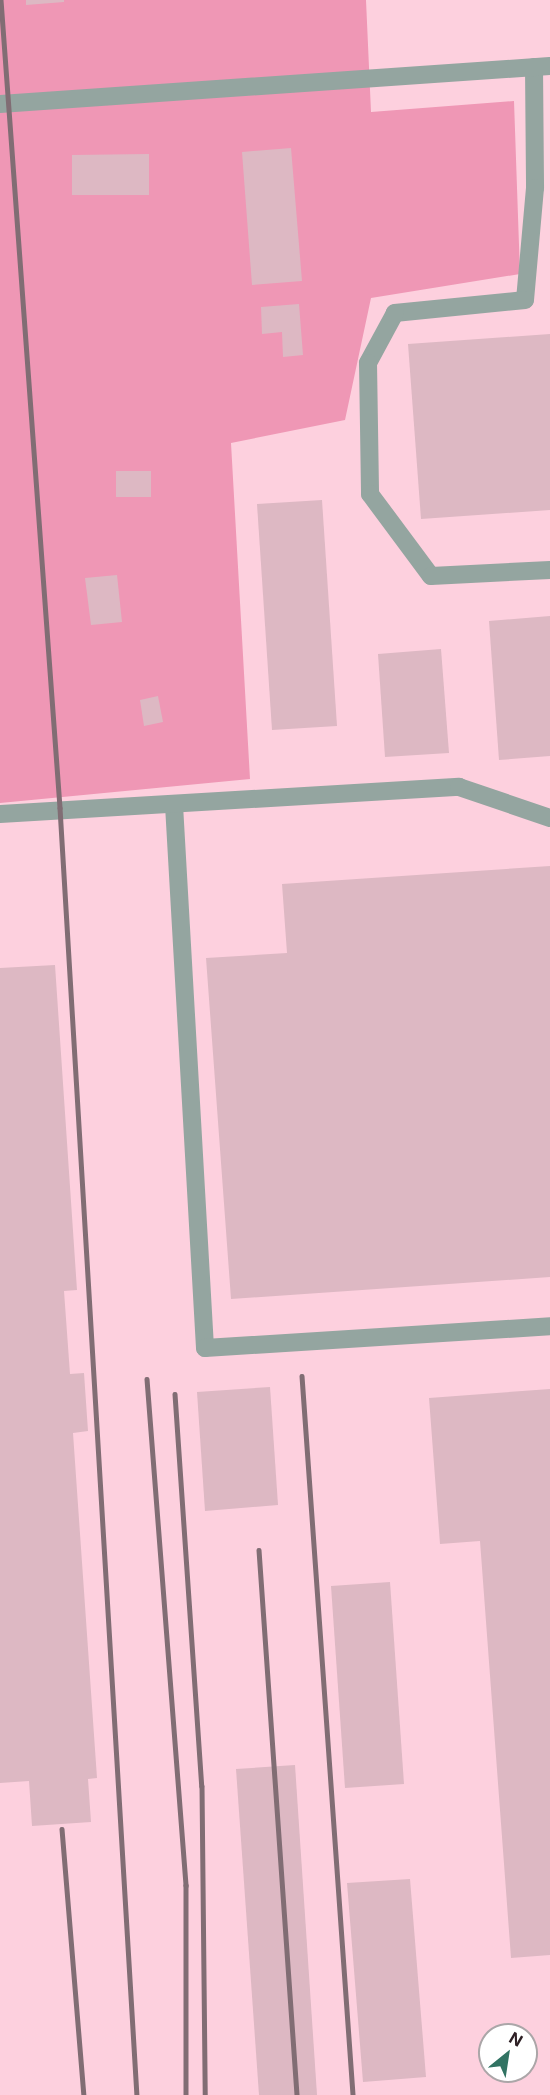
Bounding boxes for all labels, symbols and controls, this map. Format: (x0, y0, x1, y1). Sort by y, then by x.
north arrow (478, 2023, 538, 2083)
text: N (506, 2027, 526, 2051)

